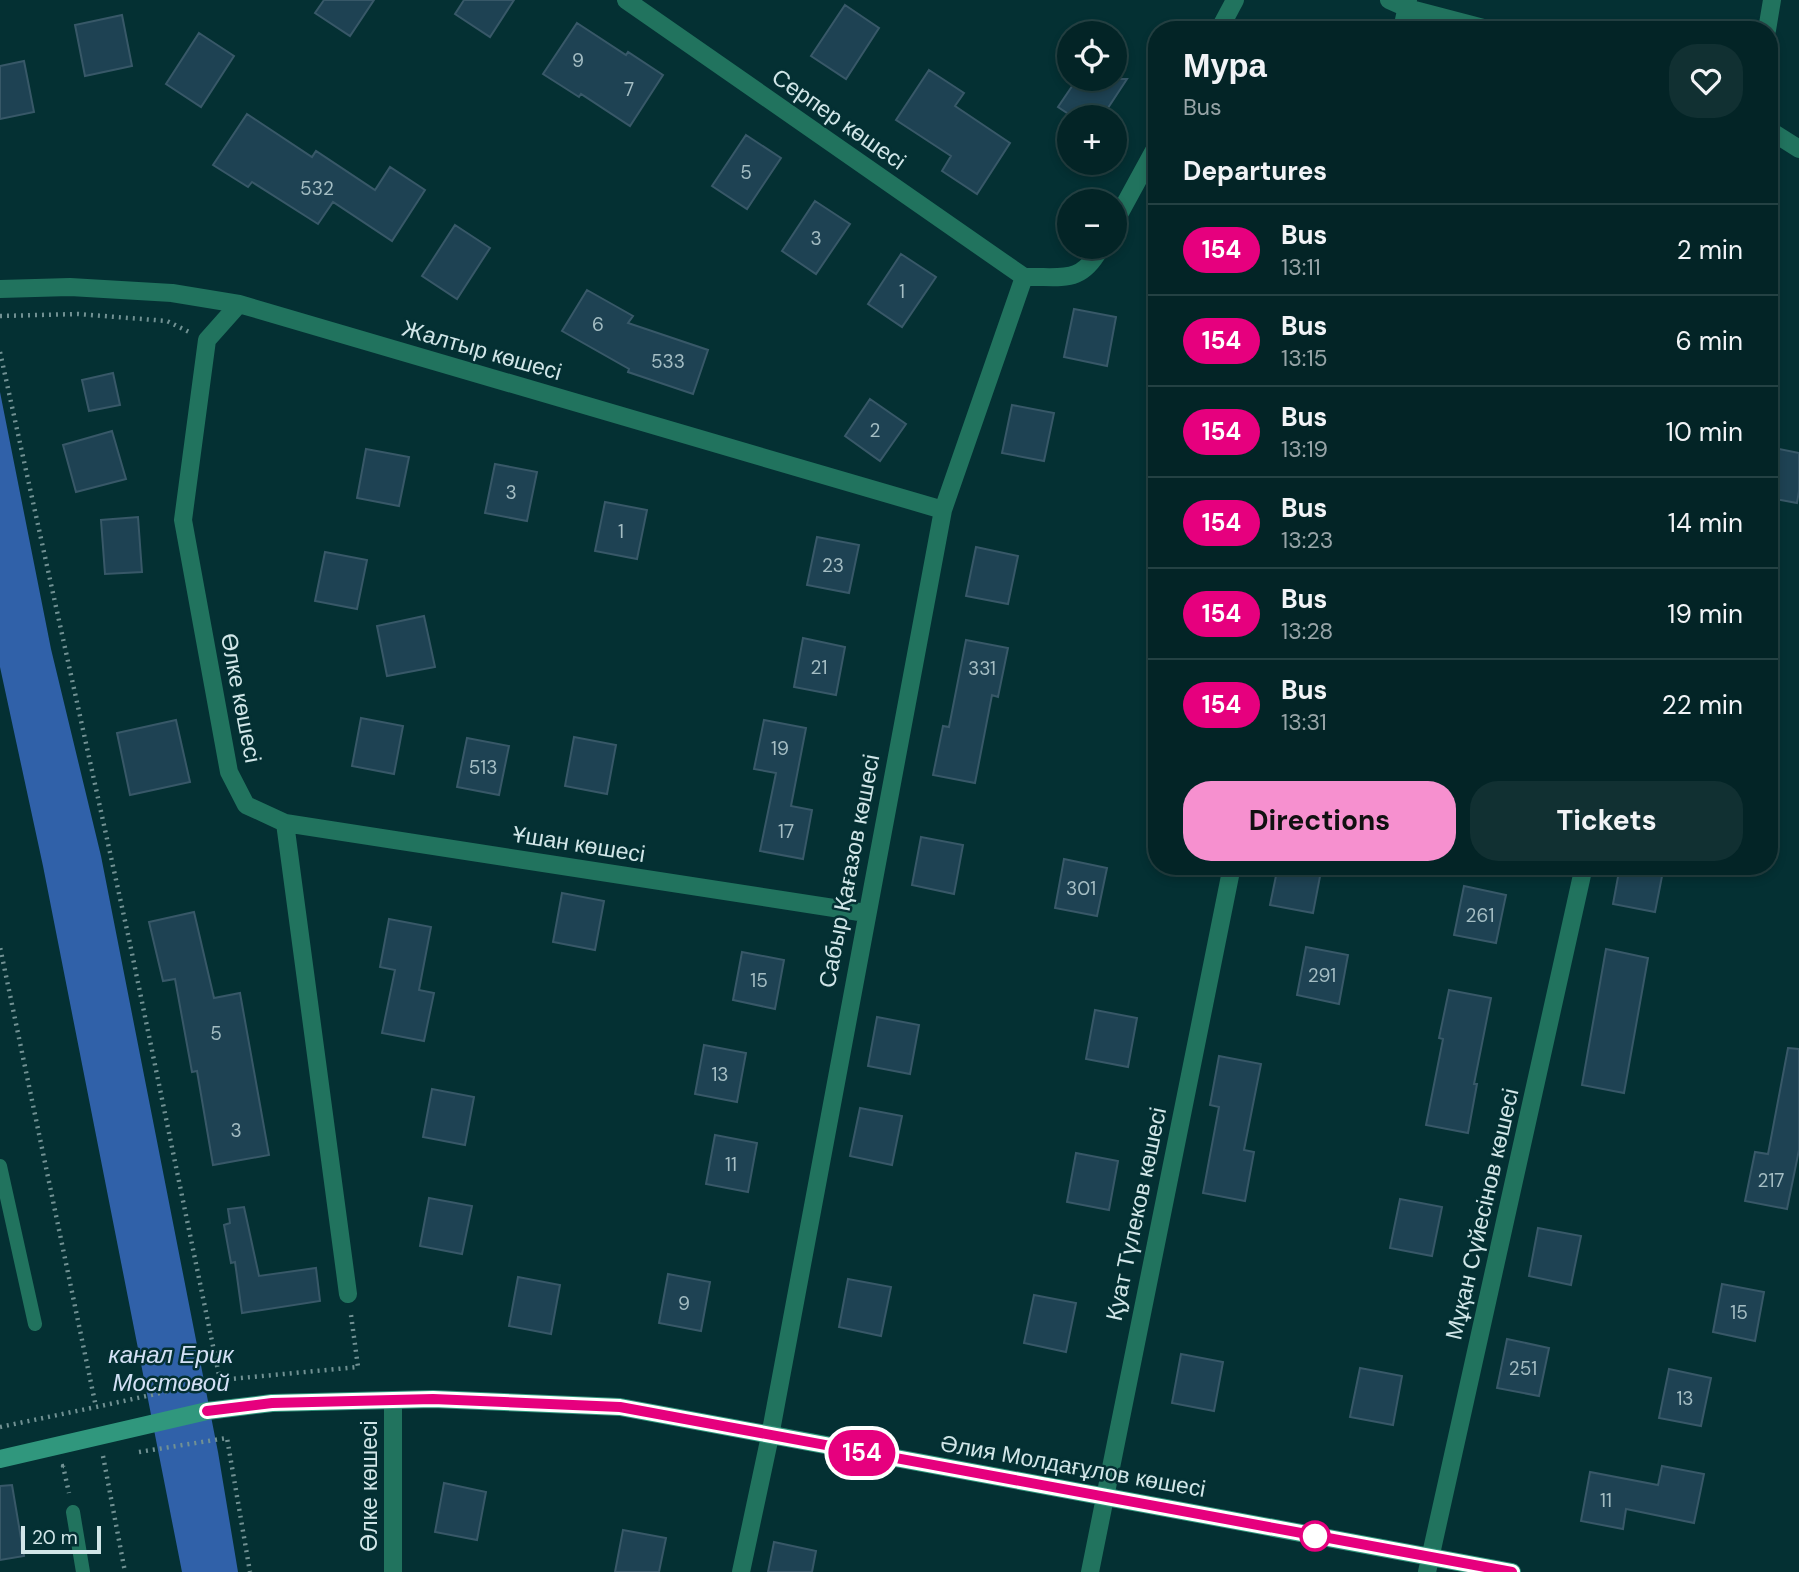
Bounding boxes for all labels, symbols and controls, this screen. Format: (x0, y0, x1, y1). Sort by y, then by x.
map controls (1057, 21, 1127, 259)
button: locate (1057, 21, 1127, 91)
text: Мура (1183, 44, 1267, 87)
button: heart (1669, 44, 1743, 118)
house number: 9 (572, 48, 584, 73)
street label: Серпер көшесі (766, 62, 912, 176)
house number: 7 (624, 77, 634, 102)
text: Bus (1183, 92, 1222, 122)
button: + (1057, 105, 1127, 175)
text: Departures (1183, 154, 1327, 188)
house number: 5 (740, 160, 752, 185)
house number: 532 (300, 176, 334, 201)
button: − (1057, 189, 1127, 259)
text: Bus (1281, 218, 1327, 252)
house number: 3 (810, 226, 822, 251)
text: 2 min (1677, 233, 1743, 267)
text: 154 (1202, 234, 1241, 265)
text: 13:11 (1281, 252, 1321, 282)
house number: 1 (899, 279, 905, 304)
text: Bus (1281, 309, 1327, 343)
house number: 6 (592, 312, 604, 337)
street label: Жалтыр көшесі (399, 313, 565, 387)
text: 6 min (1675, 324, 1743, 358)
text: 154 (1202, 325, 1241, 356)
text: 13:15 (1281, 343, 1328, 373)
house number: 533 (651, 349, 685, 374)
text: Bus (1281, 400, 1327, 434)
text: 10 min (1666, 415, 1743, 449)
text: 154 (1202, 416, 1241, 447)
house number: 2 (870, 418, 881, 443)
text: 13:19 (1281, 434, 1328, 464)
house number: 3 (505, 480, 517, 505)
text: Bus (1281, 491, 1327, 525)
text: 14 min (1668, 506, 1743, 540)
text: 154 (1202, 507, 1241, 538)
house number: 1 (618, 519, 624, 544)
text: 13:23 (1281, 525, 1333, 555)
house number: 23 (822, 553, 844, 578)
text: Bus (1281, 582, 1327, 616)
text: 19 min (1667, 597, 1743, 631)
text: 154 (1202, 598, 1241, 629)
text: 13:28 (1281, 616, 1333, 646)
street label: Өлке көшесі (214, 631, 268, 765)
house number: 21 (811, 655, 827, 680)
house number: 331 (968, 656, 996, 681)
text: Bus (1281, 673, 1327, 707)
text: 22 min (1662, 688, 1743, 722)
text: 154 (1202, 689, 1241, 720)
text: 13:31 (1281, 707, 1327, 737)
house number: 19 (771, 736, 789, 761)
street label: Сабыр Қағазов көшесі (812, 752, 886, 990)
house number: 513 (469, 755, 497, 780)
button: Directions (1183, 781, 1456, 861)
button: Tickets (1470, 781, 1743, 861)
street label: Ұшан көшесі (511, 819, 647, 869)
house number: 17 (778, 819, 794, 844)
house number: 301 (1066, 876, 1096, 901)
house number: 261 (1466, 903, 1494, 928)
house number: 291 (1308, 963, 1336, 988)
house number: 15 (750, 968, 768, 993)
house number: 5 (210, 1021, 222, 1046)
house number: 13 (711, 1062, 729, 1087)
street label: Мұқан Сүйесінов көшесі (1438, 1085, 1526, 1343)
street label: Қуат Түлеков көшесі (1099, 1105, 1173, 1323)
house number: 3 (230, 1118, 242, 1143)
house number: 11 (725, 1152, 737, 1177)
house number: 217 (1757, 1168, 1785, 1193)
house number: 9 (678, 1291, 690, 1316)
house number: 15 (1730, 1300, 1748, 1325)
water label: канал Ерик Мостовой (108, 1339, 235, 1398)
house number: 251 (1509, 1356, 1537, 1381)
house number: 13 (1676, 1386, 1694, 1411)
street label: Өлке көшесі (354, 1420, 384, 1552)
street label: Әлия Молдағұлов көшесі (938, 1428, 1208, 1504)
line badge: 154 (822, 1430, 902, 1476)
text: 154 (842, 1437, 882, 1468)
house number: 11 (1600, 1488, 1612, 1513)
unlabelled marker (1300, 1521, 1330, 1551)
scale bar (21, 1523, 102, 1555)
text: 20 m (32, 1525, 78, 1550)

